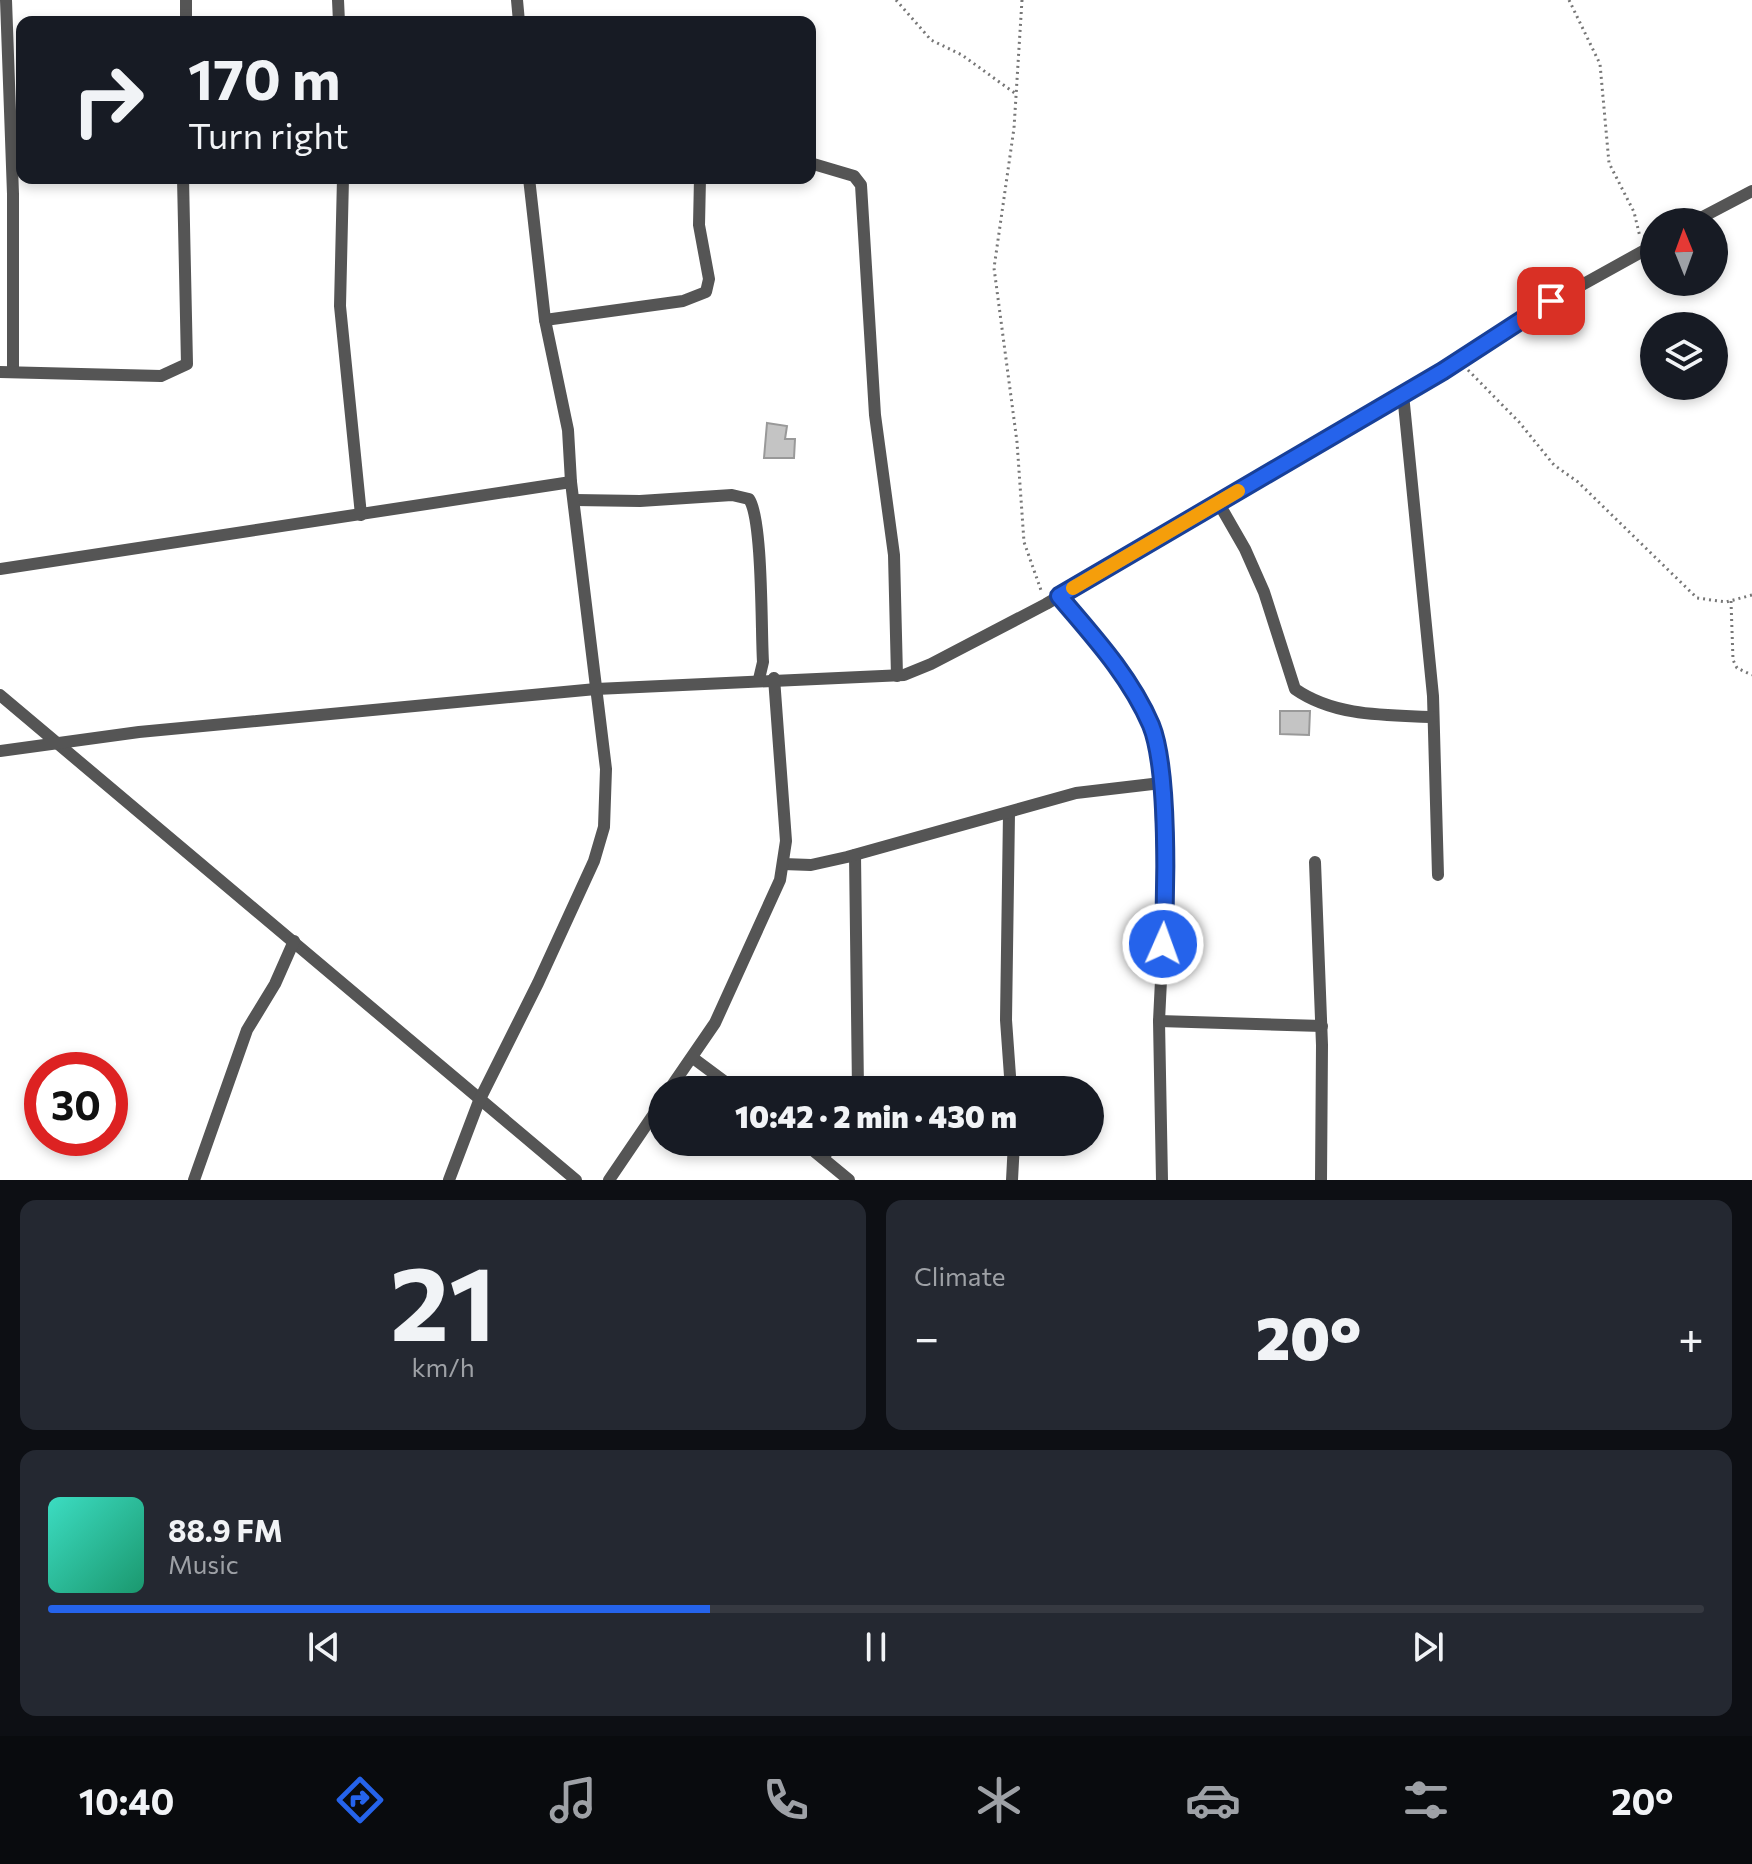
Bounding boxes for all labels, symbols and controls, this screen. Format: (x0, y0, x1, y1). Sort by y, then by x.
text: 170 m (188, 43, 341, 112)
icon: right (56, 48, 160, 152)
text: Turn right (188, 112, 349, 156)
north arrow (1640, 208, 1728, 296)
map controls (1640, 208, 1728, 400)
pin (1517, 267, 1585, 335)
icon: arrive (1529, 279, 1573, 323)
button: layers (1640, 312, 1728, 400)
position arrow (1121, 902, 1205, 986)
speed limit sign: 30 (24, 1052, 128, 1156)
text: 10:42 · 2 min · 430 m (735, 1097, 1017, 1134)
text: 21 (390, 1235, 496, 1362)
text: Climate (914, 1260, 1006, 1291)
text: 20° (1256, 1299, 1361, 1372)
text: − (914, 1309, 939, 1363)
text: + (1678, 1309, 1704, 1363)
text: km/h (411, 1351, 475, 1382)
text: 88.9 FM (168, 1511, 283, 1548)
text: Music (168, 1548, 239, 1579)
icon: previous (302, 1625, 346, 1669)
icon: pause (854, 1625, 898, 1669)
icon: next (1406, 1625, 1450, 1669)
icon: directions (332, 1772, 388, 1828)
icon: music (545, 1772, 601, 1828)
icon: phone (758, 1772, 814, 1828)
icon: climate (971, 1772, 1027, 1828)
icon: car (1185, 1772, 1241, 1828)
icon: filters (1398, 1772, 1454, 1828)
text: 10:40 (79, 1778, 174, 1822)
text: 20° (1611, 1778, 1673, 1822)

